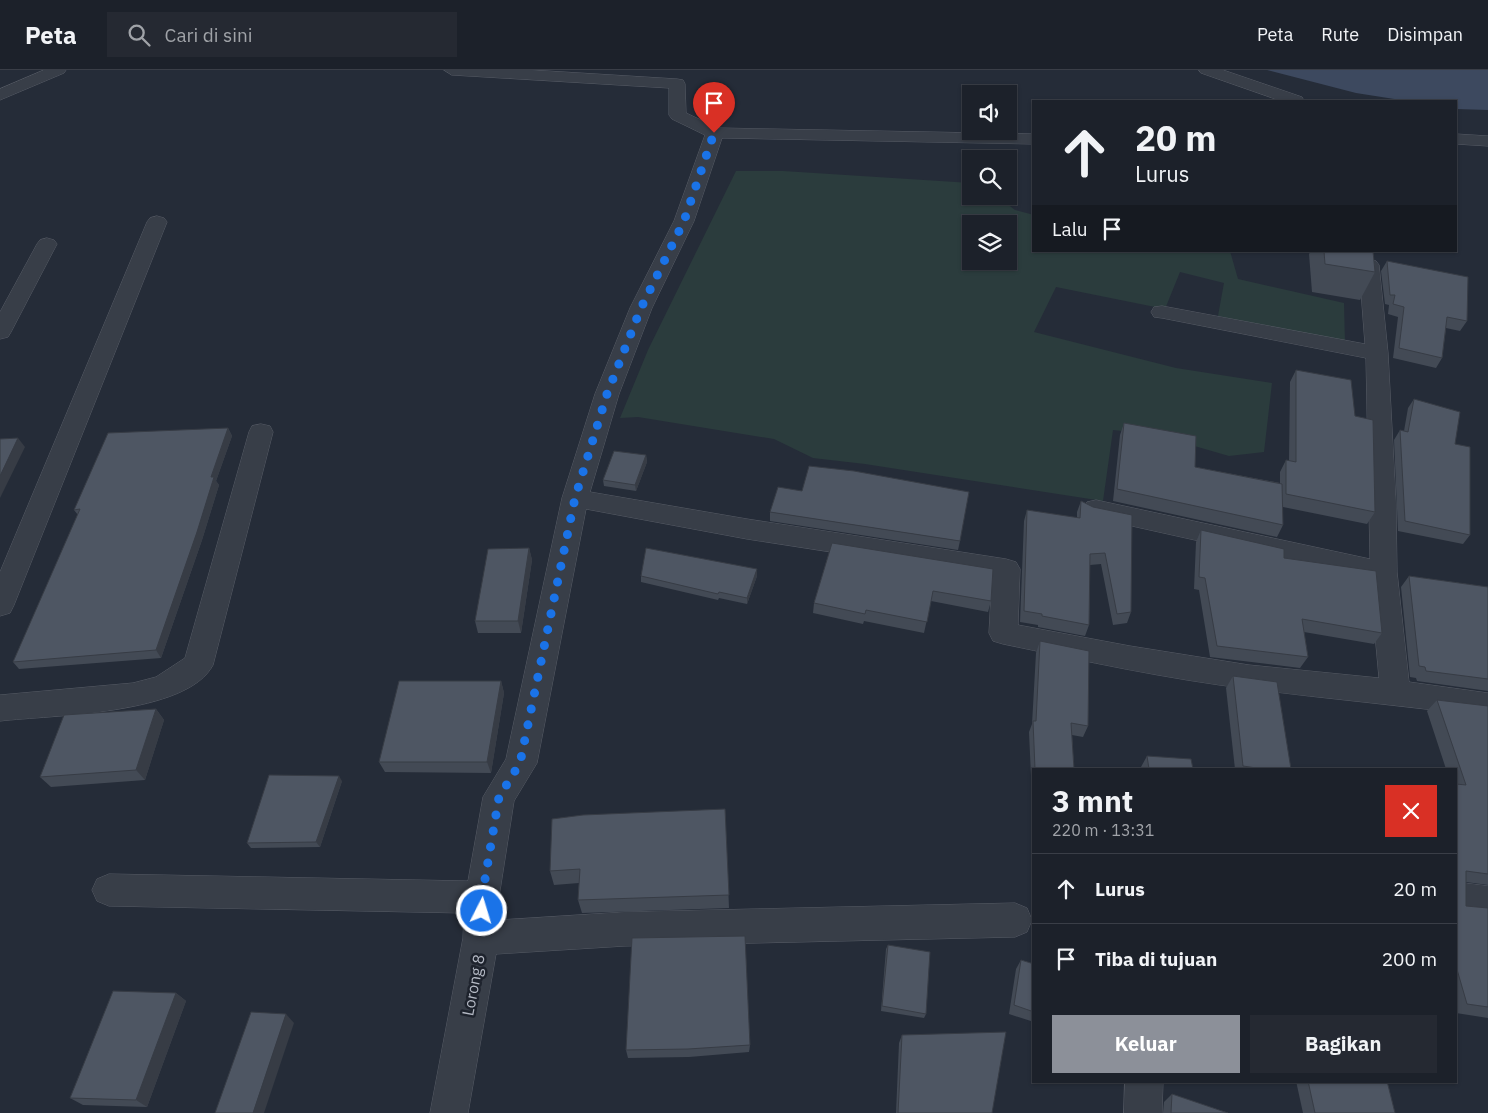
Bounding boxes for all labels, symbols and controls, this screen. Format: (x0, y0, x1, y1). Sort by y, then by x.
search box (107, 12, 457, 57)
text: Peta (25, 19, 77, 51)
icon: search (125, 21, 153, 49)
text: Cari di sini (165, 23, 253, 47)
text: Peta (1257, 23, 1293, 46)
text: Rute (1321, 23, 1359, 46)
text: Disimpan (1387, 23, 1463, 46)
pin (693, 82, 735, 133)
map controls (962, 85, 1017, 270)
button: sound (962, 85, 1017, 140)
icon: arrive (700, 89, 728, 117)
text: 20 m (1135, 115, 1217, 161)
icon: ahead (1052, 120, 1117, 185)
button: search (962, 150, 1017, 205)
text: Lurus (1135, 159, 1190, 188)
button: layers (962, 215, 1017, 270)
icon: arrive (1098, 215, 1126, 243)
text: Lalu (1052, 217, 1088, 241)
text: 3 mnt (1052, 781, 1133, 820)
button: close (1385, 785, 1437, 837)
text: 220 m · 13:31 (1052, 820, 1154, 840)
icon: ahead (1052, 875, 1080, 903)
text: Lurus (1095, 877, 1145, 901)
text: 20 m (1393, 877, 1437, 901)
position arrow (455, 884, 507, 936)
icon: arrive (1052, 945, 1080, 973)
text: Tiba di tujuan (1095, 947, 1217, 971)
text: 200 m (1382, 947, 1437, 971)
street label: Lorong 8 (457, 952, 489, 1018)
button: Keluar (1052, 1015, 1240, 1073)
button: Bagikan (1250, 1015, 1437, 1073)

